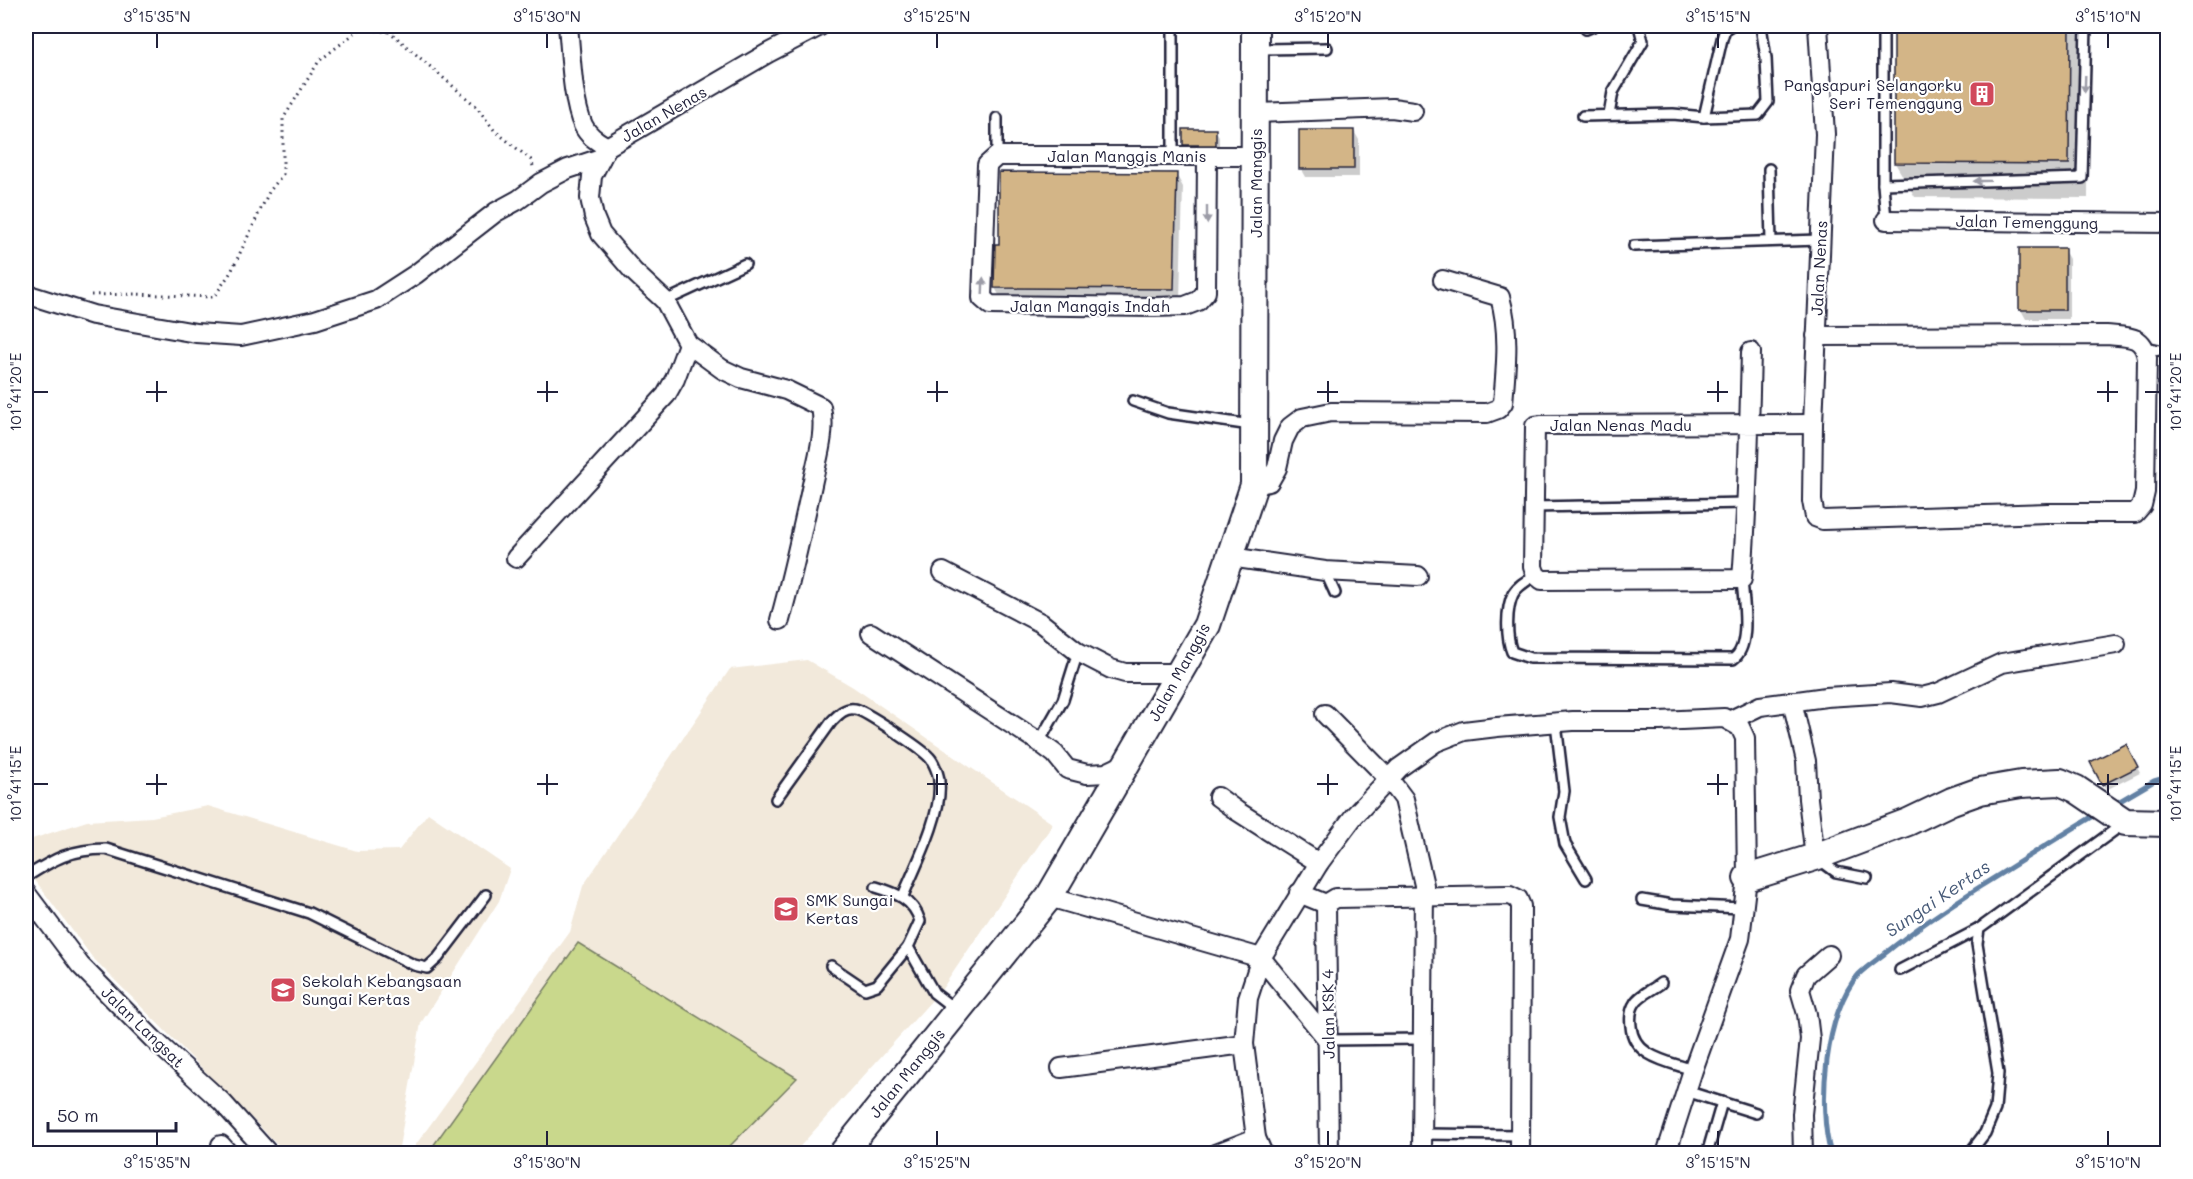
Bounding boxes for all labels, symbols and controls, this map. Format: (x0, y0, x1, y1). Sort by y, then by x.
text: 3°15'35"N (123, 6, 191, 26)
text: 3°15'30"N (513, 6, 581, 26)
text: 3°15'25"N (904, 6, 970, 26)
text: 3°15'20"N (1294, 6, 1362, 26)
text: 3°15'15"N (1685, 6, 1751, 26)
text: 3°15'10"N (2075, 6, 2141, 26)
place label: Pangsapuri Selangorku Seri Temenggung (1784, 74, 1962, 113)
one-way arrow (2080, 74, 2090, 93)
building icon: Pangsapuri Selangorku Seri Temenggung (1967, 79, 1997, 109)
street label: Jalan Nenas (617, 81, 710, 146)
street label: Jalan Manggis (1245, 128, 1266, 238)
street label: Jalan Manggis Manis (1048, 145, 1206, 166)
one-way arrow (1972, 176, 1991, 185)
one-way arrow (1202, 205, 1211, 224)
street label: Jalan Temenggung (1956, 210, 2098, 233)
street label: Jalan Nenas (1806, 220, 1831, 316)
one-way arrow (978, 277, 987, 296)
street label: Jalan Manggis Indah (1010, 295, 1170, 316)
text: 101°41'20"E (5, 352, 25, 431)
text: 101°41'20"E (2165, 352, 2185, 431)
street label: Jalan Nenas Madu (1550, 414, 1692, 435)
street label: Jalan Manggis (1143, 619, 1214, 725)
text: 101°41'15"E (5, 745, 25, 822)
text: 101°41'15"E (2165, 745, 2185, 822)
water label: Sungai Kertas (1880, 854, 1995, 942)
place label: SMK Sungai Kertas (806, 889, 893, 928)
school or university icon: SMK Sungai Kertas (771, 894, 801, 924)
street label: Jalan KSK 4 (1316, 968, 1339, 1059)
place label: Sekolah Kebangsaan Sungai Kertas (302, 970, 462, 1009)
school or university icon: Sekolah Kebangsaan Sungai Kertas (268, 975, 298, 1005)
street label: Jalan Langsat (97, 982, 190, 1072)
street label: Jalan Manggis (864, 1024, 949, 1122)
scale bar (48, 1095, 176, 1133)
text: 50 m (57, 1103, 99, 1127)
text: 3°15'35"N (123, 1152, 191, 1172)
text: 3°15'30"N (513, 1152, 581, 1172)
text: 3°15'25"N (904, 1152, 970, 1172)
text: 3°15'20"N (1294, 1152, 1362, 1172)
text: 3°15'15"N (1685, 1152, 1751, 1172)
text: 3°15'10"N (2075, 1152, 2141, 1172)

